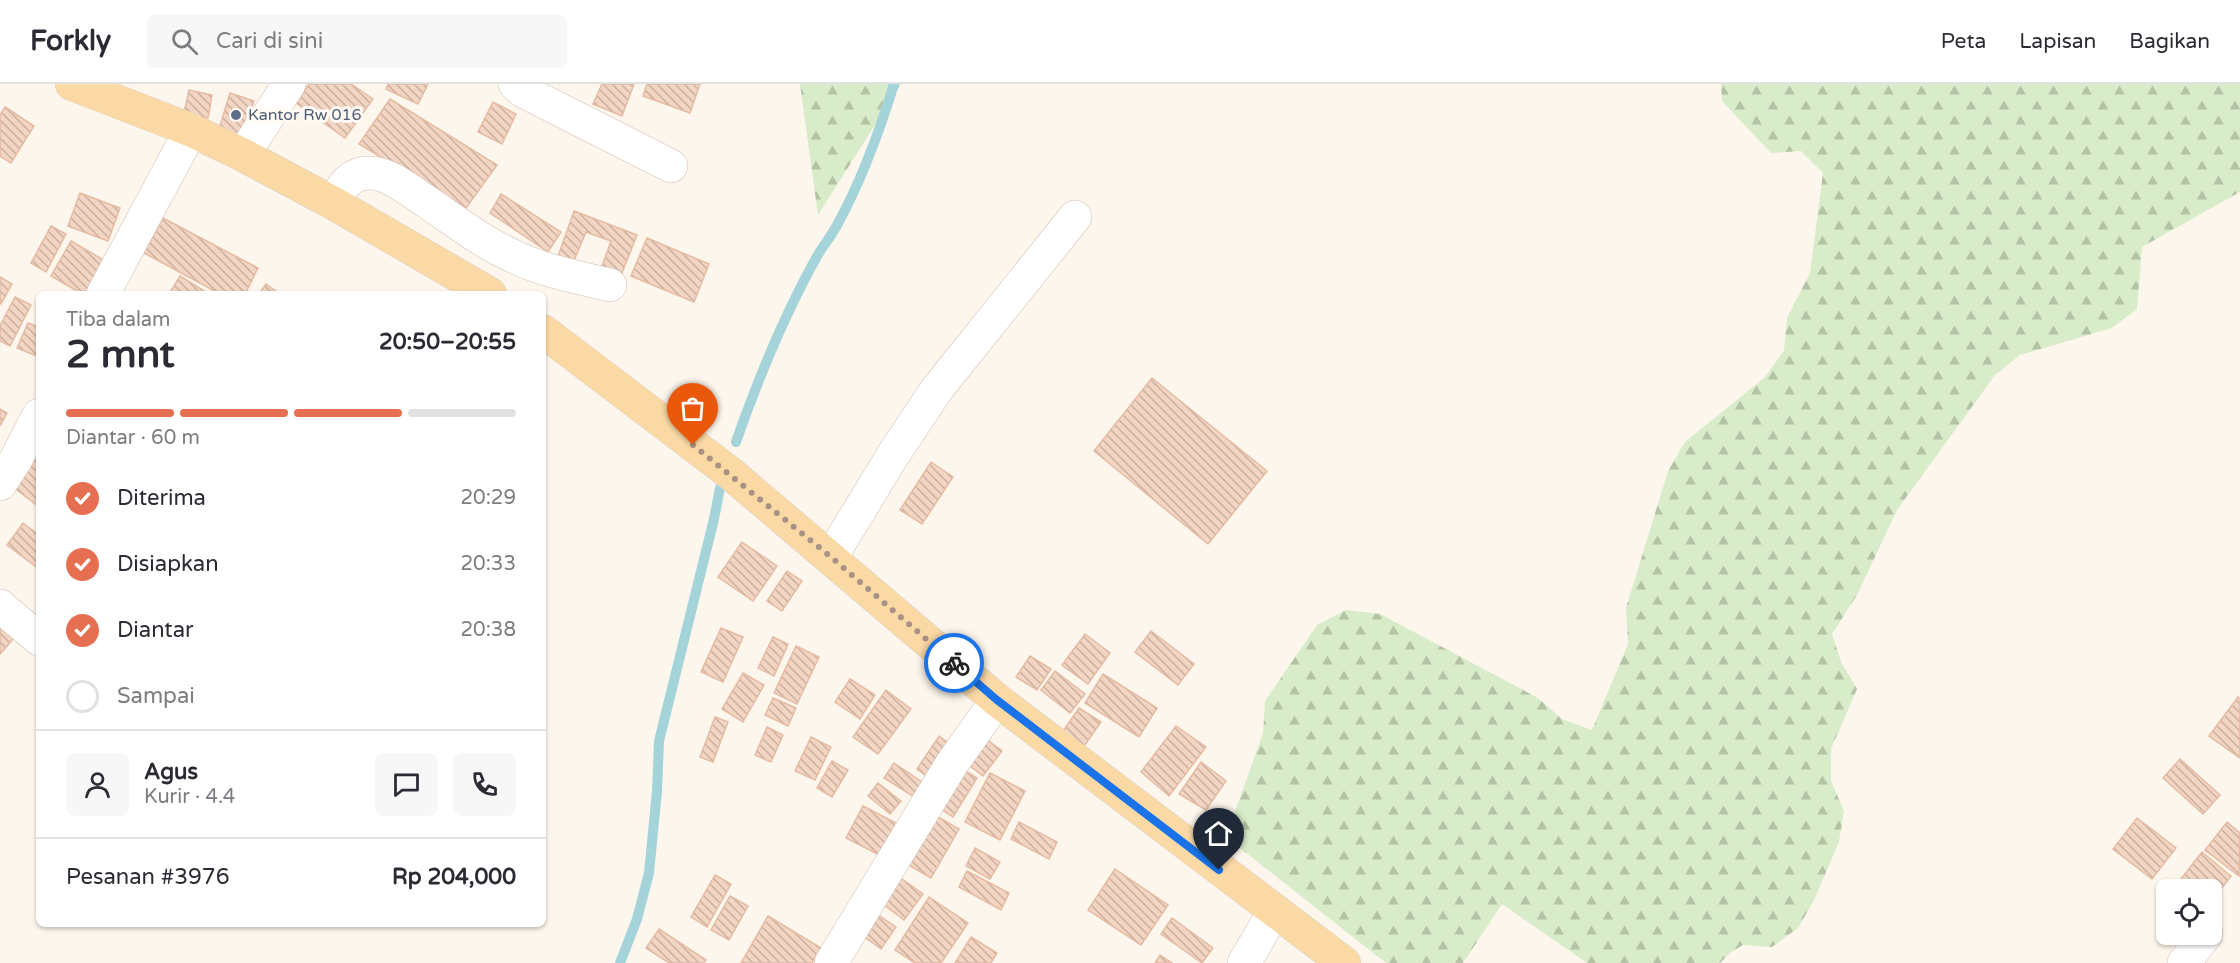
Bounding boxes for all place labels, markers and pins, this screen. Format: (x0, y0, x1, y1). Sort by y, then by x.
place label: Kantor Rw 016 (248, 105, 362, 125)
marker: Kantor Rw 016 (229, 108, 243, 122)
pin (667, 383, 718, 445)
pin (1193, 808, 1244, 870)

